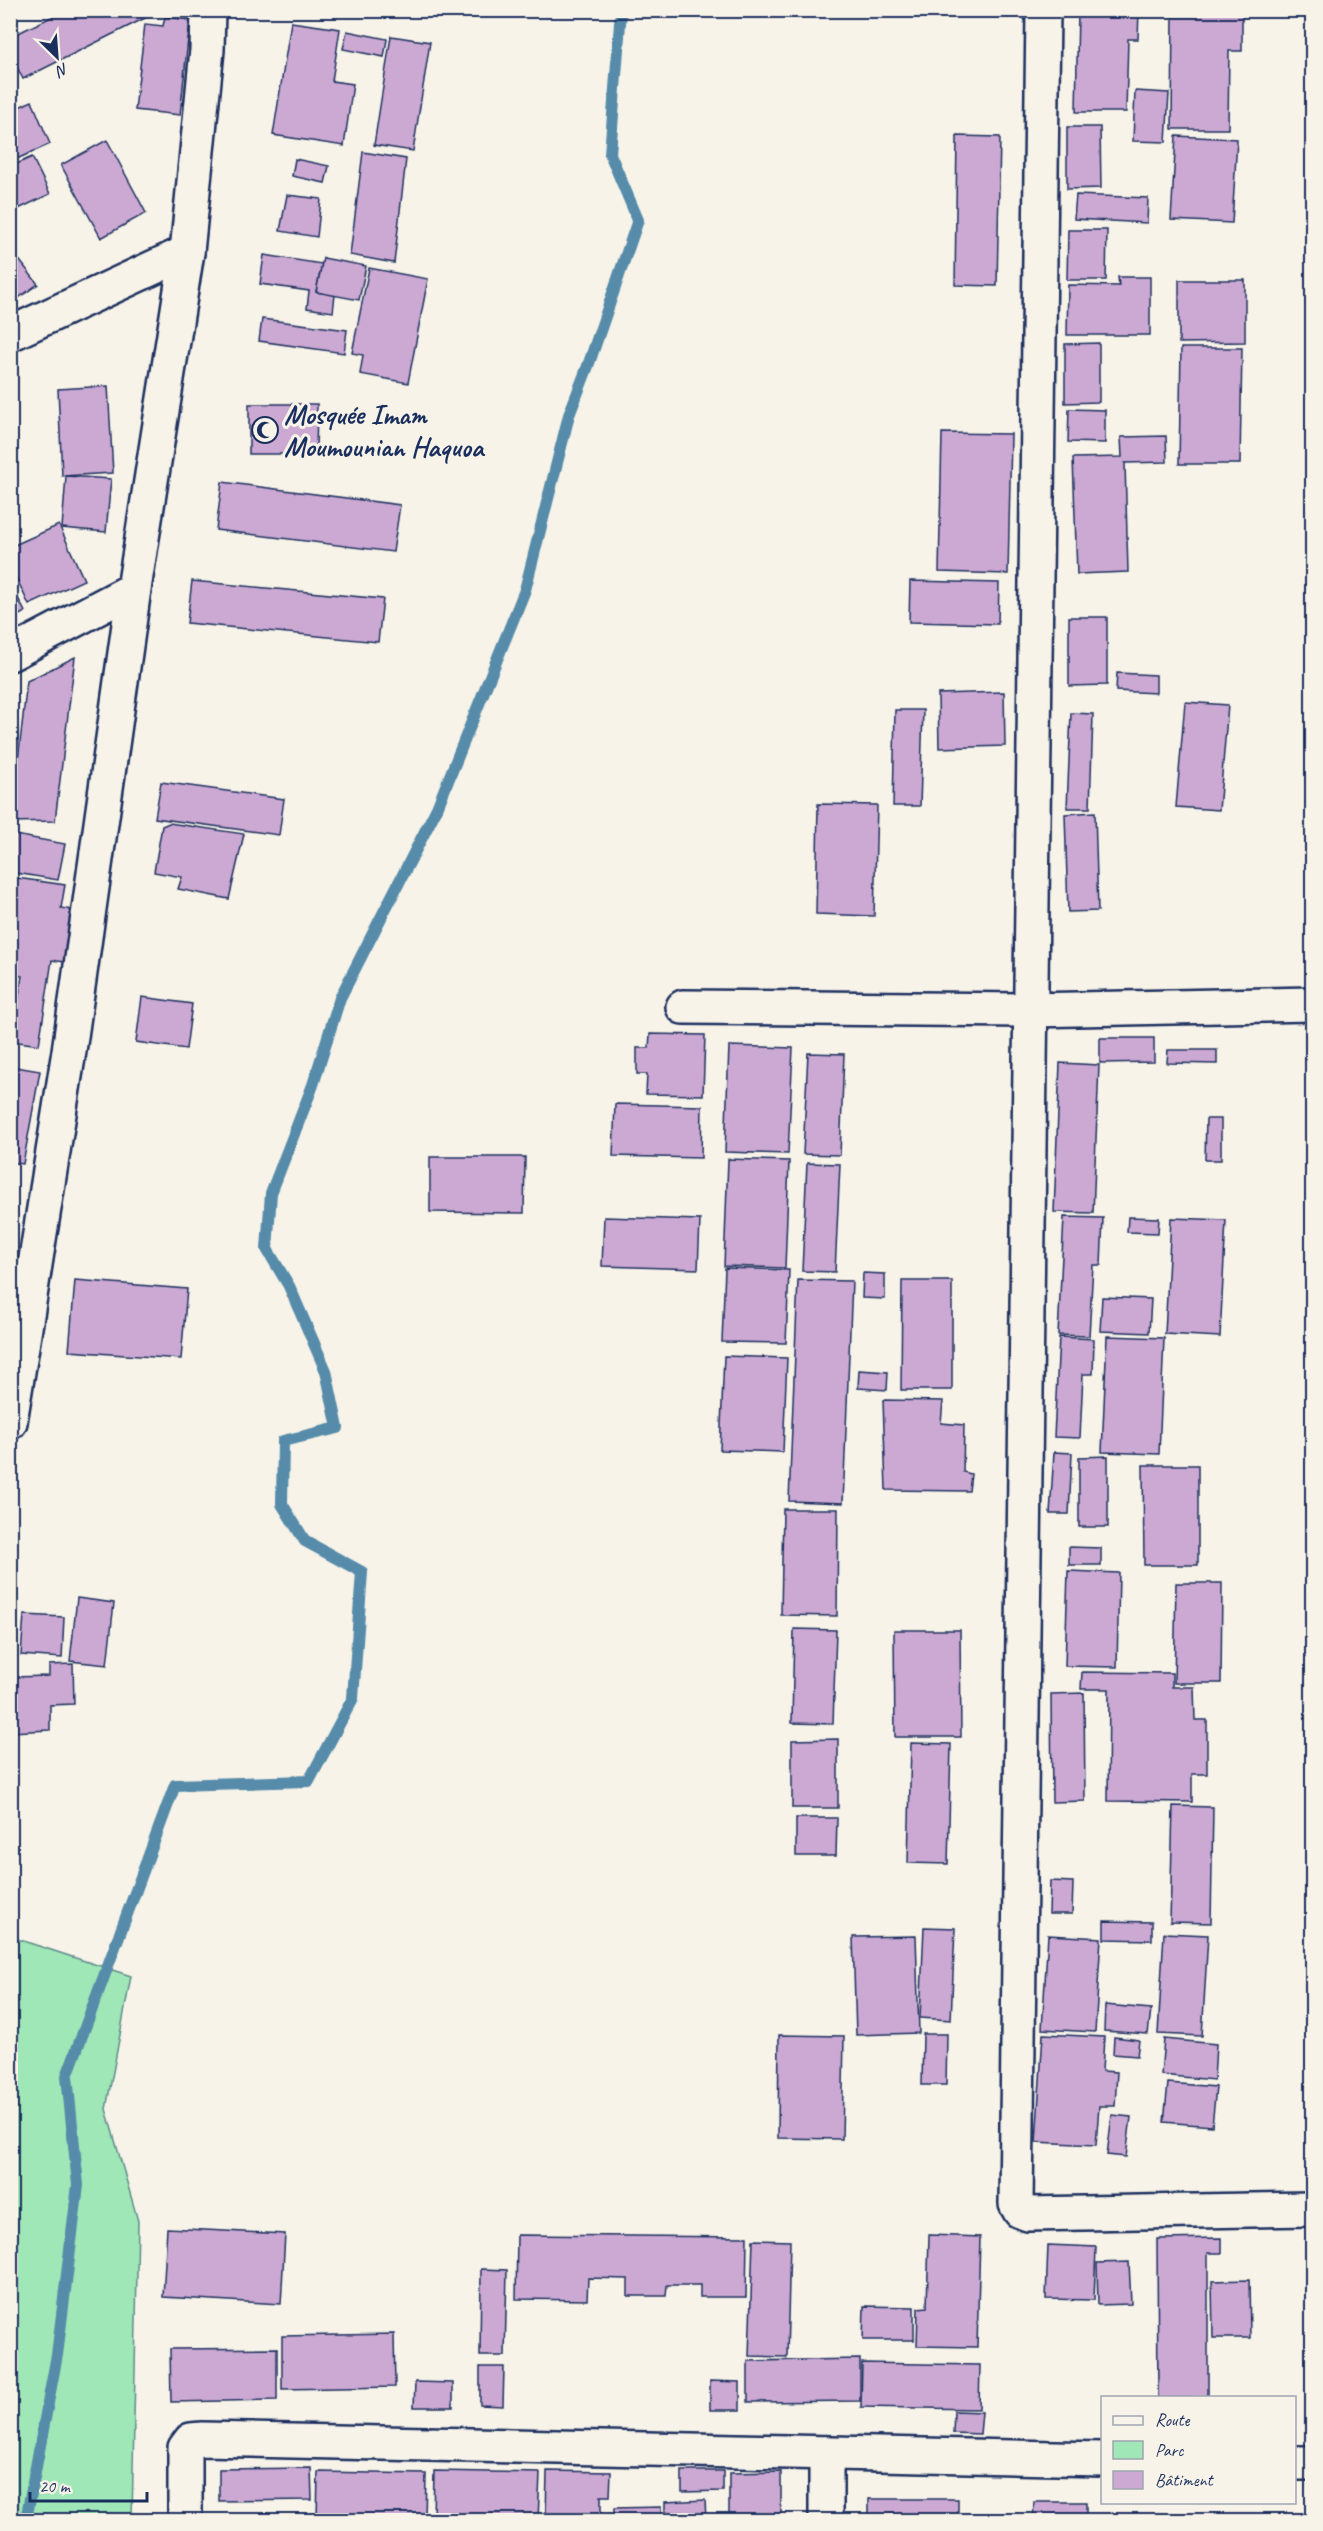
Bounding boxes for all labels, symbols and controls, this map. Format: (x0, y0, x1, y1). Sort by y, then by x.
north arrow (27, 27, 87, 87)
text: N (51, 59, 72, 82)
place label: Mosquée Imam Moumounian Haquoa (284, 397, 486, 464)
mosque icon: Mosquée Imam Moumounian Haquoa (250, 415, 280, 445)
legend (1101, 2396, 1296, 2504)
text: Route (1155, 2409, 1190, 2431)
text: Parc (1155, 2439, 1184, 2461)
scale bar (30, 2465, 147, 2503)
text: Bâtiment (1155, 2469, 1215, 2491)
text: 20 m (39, 2475, 72, 2497)

